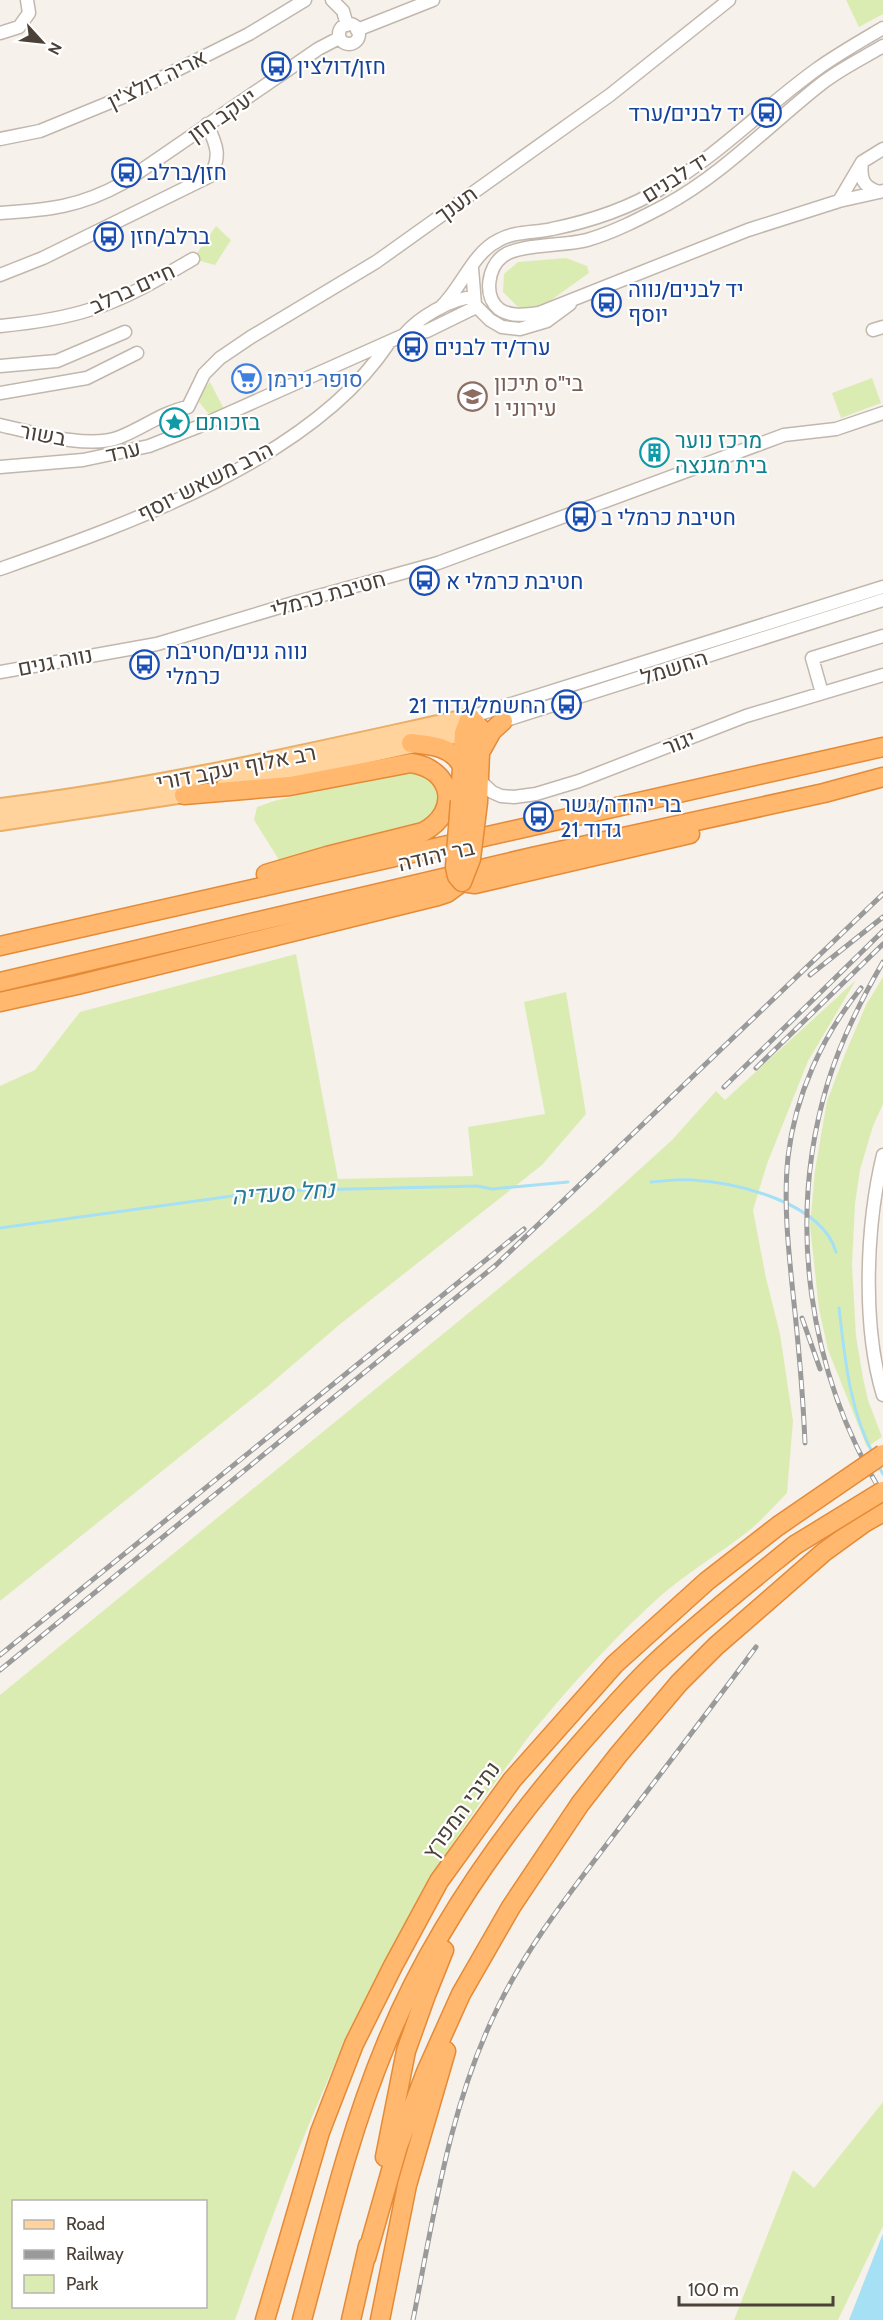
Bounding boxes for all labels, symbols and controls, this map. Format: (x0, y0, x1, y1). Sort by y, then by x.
north arrow (12, 12, 72, 72)
text: N (44, 39, 66, 58)
street label: אריה דולצ'ין (103, 44, 211, 115)
bus stop icon: חזן/דולצין (260, 50, 292, 82)
place label: חזן/דולצין (297, 53, 386, 80)
street label: יעקב חזן (183, 83, 262, 148)
bus stop icon: יד לבנים/ערד (750, 97, 782, 129)
place label: יד לבנים/ערד (628, 100, 745, 127)
street label: יד לבנים (637, 146, 714, 209)
bus stop icon: חזן/ברלב (110, 156, 142, 188)
place label: חזן/ברלב (147, 159, 227, 186)
street label: תענך (430, 180, 483, 229)
bus stop icon: ברלב/חזן (93, 220, 125, 252)
place label: ברלב/חזן (130, 223, 210, 250)
street label: חיים ברלב (85, 257, 179, 320)
place label: יד לבנים/נווה יוסף (628, 276, 744, 328)
bus stop icon: יד לבנים/נווה יוסף (591, 286, 623, 318)
bus stop icon: ערד/יד לבנים (397, 331, 429, 363)
place label: ערד/יד לבנים (434, 334, 551, 361)
supermarket icon: סופר נירמן (230, 363, 262, 395)
place label: סופר נירמן (267, 366, 363, 393)
place label: בי"ס תיכון עירוני ו (494, 370, 584, 422)
school or university icon: בי"ס תיכון עירוני ו (457, 380, 489, 412)
place icon: בזכותם (158, 406, 190, 438)
place label: בזכותם (195, 409, 261, 436)
street label: בשור (18, 417, 68, 452)
place label: מרכז נוער בית מגנצה (675, 427, 768, 479)
street label: ערד (103, 434, 143, 469)
street label: הרב משאש יוסף (133, 436, 277, 527)
building icon: מרכז נוער בית מגנצה (638, 437, 670, 469)
bus stop icon: חטיבת כרמלי ב (564, 501, 596, 533)
place label: חטיבת כרמלי ב (601, 504, 736, 531)
street label: חטיבת כרמלי (268, 565, 389, 624)
bus stop icon: חטיבת כרמלי א (409, 565, 441, 597)
place label: חטיבת כרמלי א (446, 568, 583, 595)
place label: נווה גנים/חטיבת כרמלי (166, 638, 308, 690)
street label: נווה גנים (15, 641, 95, 682)
street label: החשמל (637, 644, 711, 691)
bus stop icon: נווה גנים/חטיבת כרמלי (129, 648, 161, 680)
bus stop icon: החשמל/גדוד 21 (551, 689, 583, 721)
place label: החשמל/גדוד 21 (408, 692, 546, 719)
street label: יגור (659, 724, 699, 761)
street label: רב אלוף יעקב דורי (154, 739, 318, 796)
place label: בר יהודה/גשר גדוד 21 (560, 791, 682, 843)
bus stop icon: בר יהודה/גשר גדוד 21 (523, 801, 555, 833)
street label: בר יהודה (395, 833, 477, 877)
water label: נחל סעדיה (230, 1174, 338, 1211)
street label: נתיבי המפרץ (417, 1756, 506, 1865)
legend (12, 2200, 207, 2308)
text: Road (66, 2213, 105, 2235)
text: Railway (66, 2243, 124, 2265)
scale bar (679, 2269, 834, 2307)
text: Park (66, 2273, 99, 2295)
text: 100 m (688, 2279, 739, 2301)

